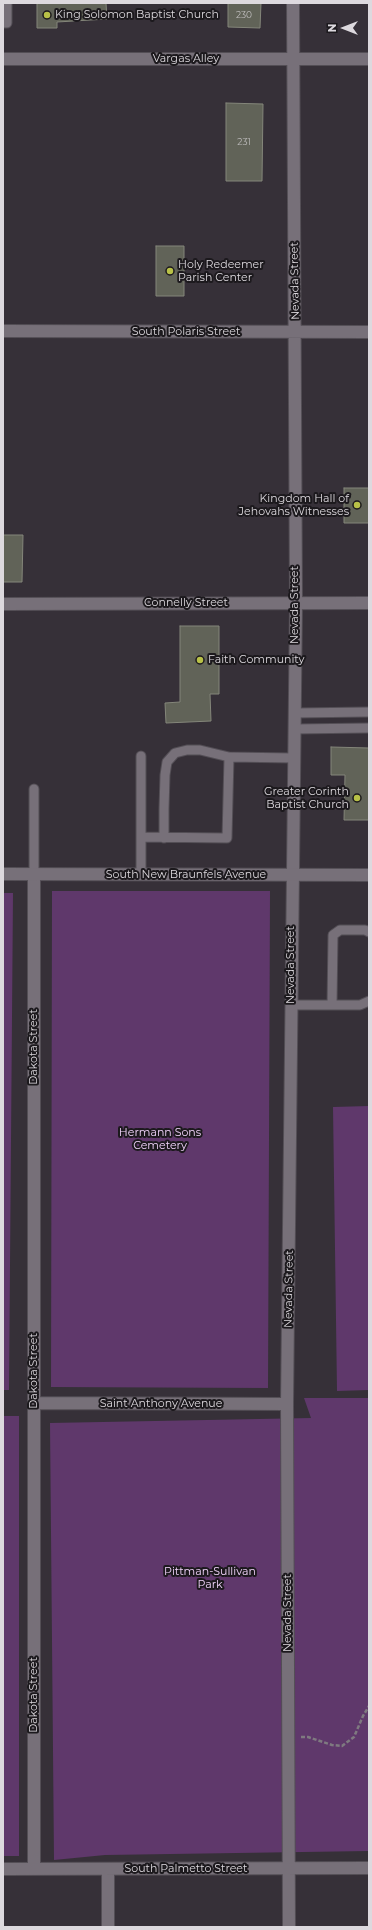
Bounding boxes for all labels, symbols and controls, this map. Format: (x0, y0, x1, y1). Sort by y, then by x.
place label: King Solomon Baptist Church (55, 8, 219, 22)
north arrow (324, 8, 364, 48)
marker: King Solomon Baptist Church (42, 10, 52, 20)
house number: 230 (236, 10, 252, 20)
text: N (325, 24, 339, 32)
street label: Vargas Alley (153, 52, 219, 66)
house number: 231 (237, 137, 251, 147)
street label: Nevada Street (288, 242, 302, 320)
place label: Holy Redeemer Parish Center (178, 258, 264, 284)
marker: Holy Redeemer Parish Center (165, 266, 175, 276)
street label: South Polaris Street (132, 325, 240, 339)
place label: Kingdom Hall of Jehovahs Witnesses (239, 492, 349, 518)
marker: Kingdom Hall of Jehovahs Witnesses (352, 500, 362, 510)
street label: Nevada Street (288, 566, 302, 644)
street label: Connelly Street (144, 596, 228, 610)
place label: Faith Community (208, 653, 304, 667)
marker: Faith Community (195, 655, 205, 665)
place label: Greater Corinth Baptist Church (264, 785, 349, 811)
marker: Greater Corinth Baptist Church (352, 793, 362, 803)
street label: South New Braunfels Avenue (106, 868, 266, 882)
street label: Nevada Street (284, 926, 298, 1004)
street label: Dakota Street (27, 1009, 41, 1085)
park label: Hermann Sons Cemetery (119, 1126, 201, 1152)
street label: Nevada Street (282, 1250, 296, 1328)
street label: Dakota Street (27, 1333, 41, 1409)
street label: Saint Anthony Avenue (100, 1397, 222, 1411)
park label: Pittman-Sullivan Park (164, 1565, 256, 1591)
street label: Nevada Street (281, 1574, 295, 1652)
street label: Dakota Street (27, 1657, 41, 1733)
street label: South Palmetto Street (125, 1862, 247, 1876)

